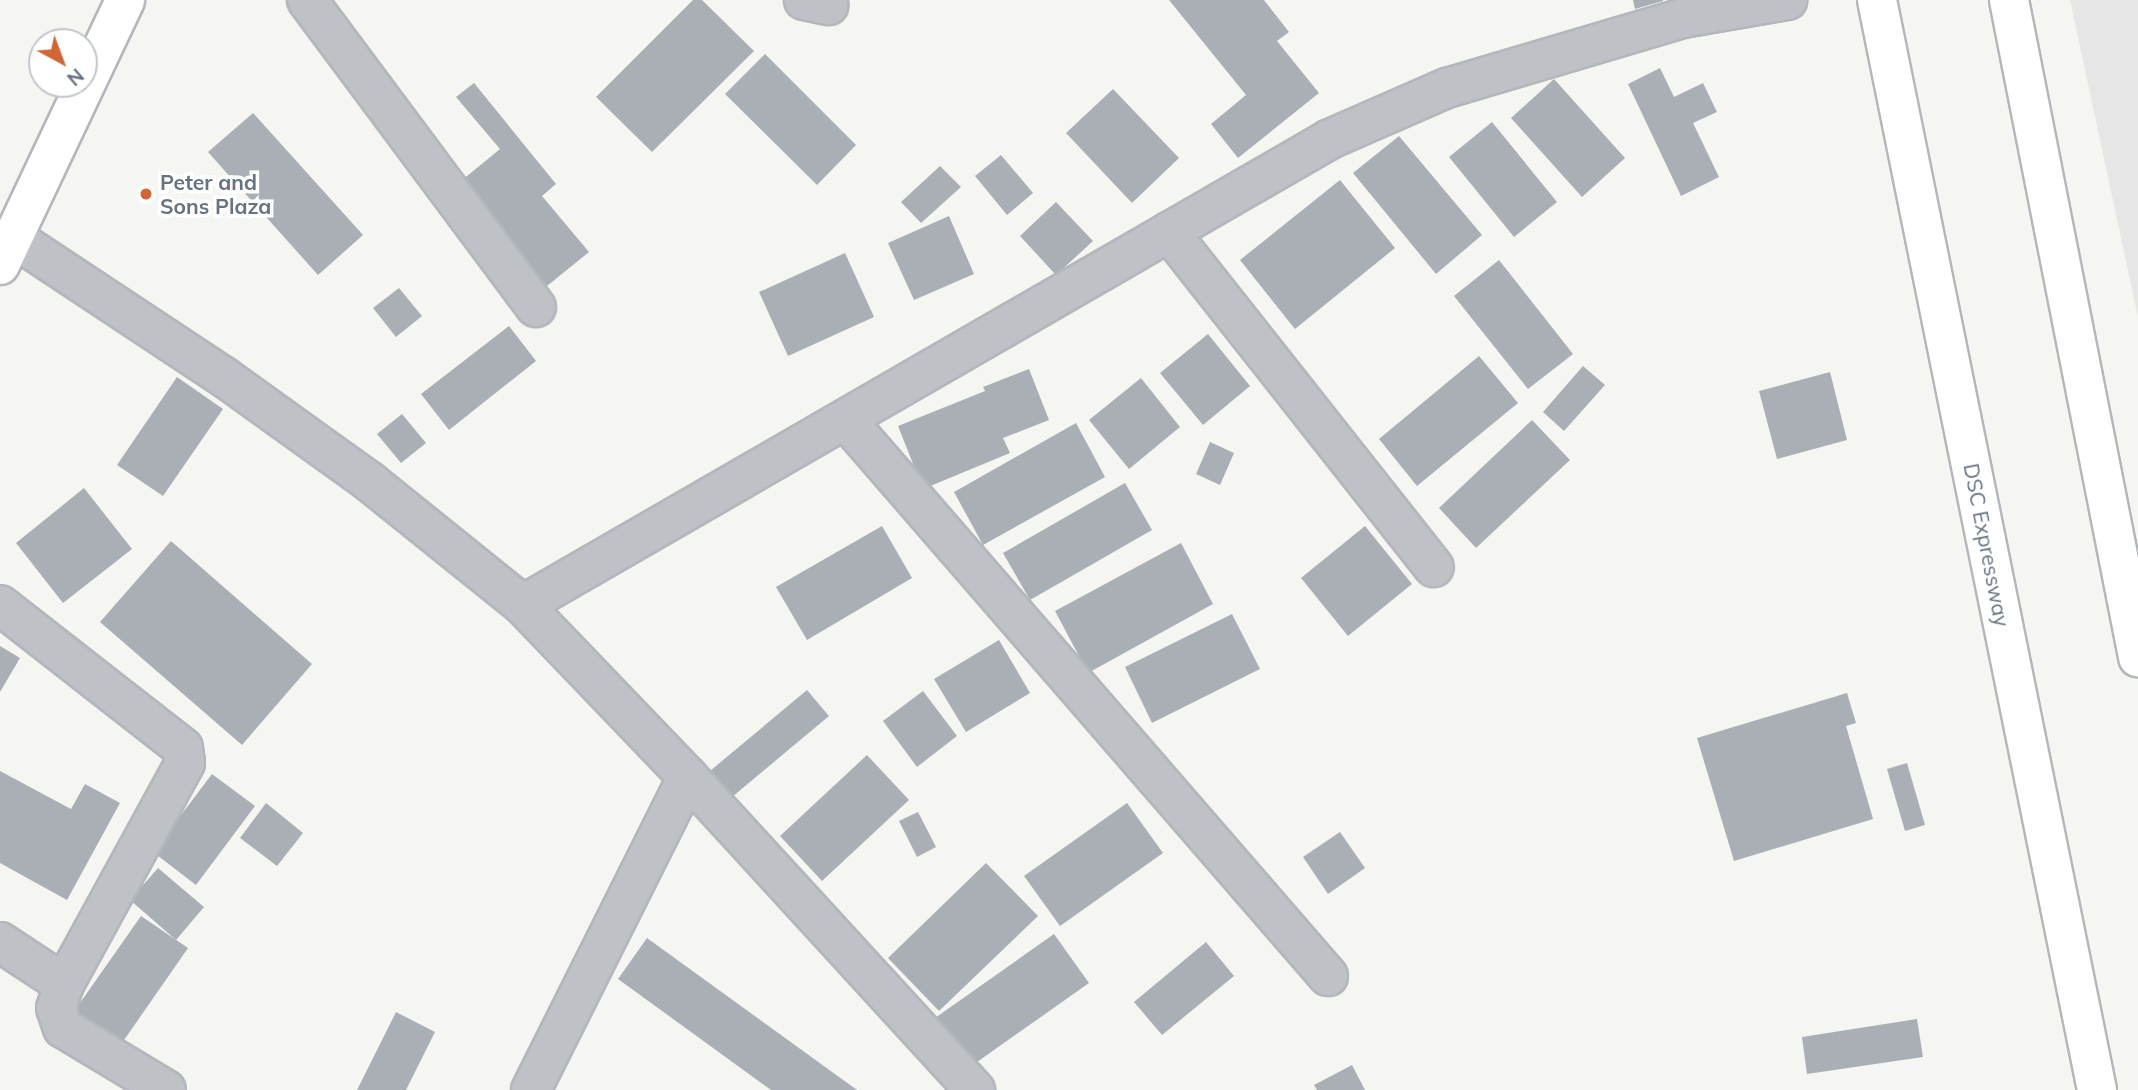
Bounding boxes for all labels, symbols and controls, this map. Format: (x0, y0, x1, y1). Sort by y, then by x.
north arrow (28, 28, 98, 98)
text: N (62, 64, 89, 91)
place label: Peter and Sons Plaza (160, 169, 271, 219)
marker: Peter and Sons Plaza (138, 186, 154, 202)
street label: DSC Expressway (1959, 461, 2015, 629)

